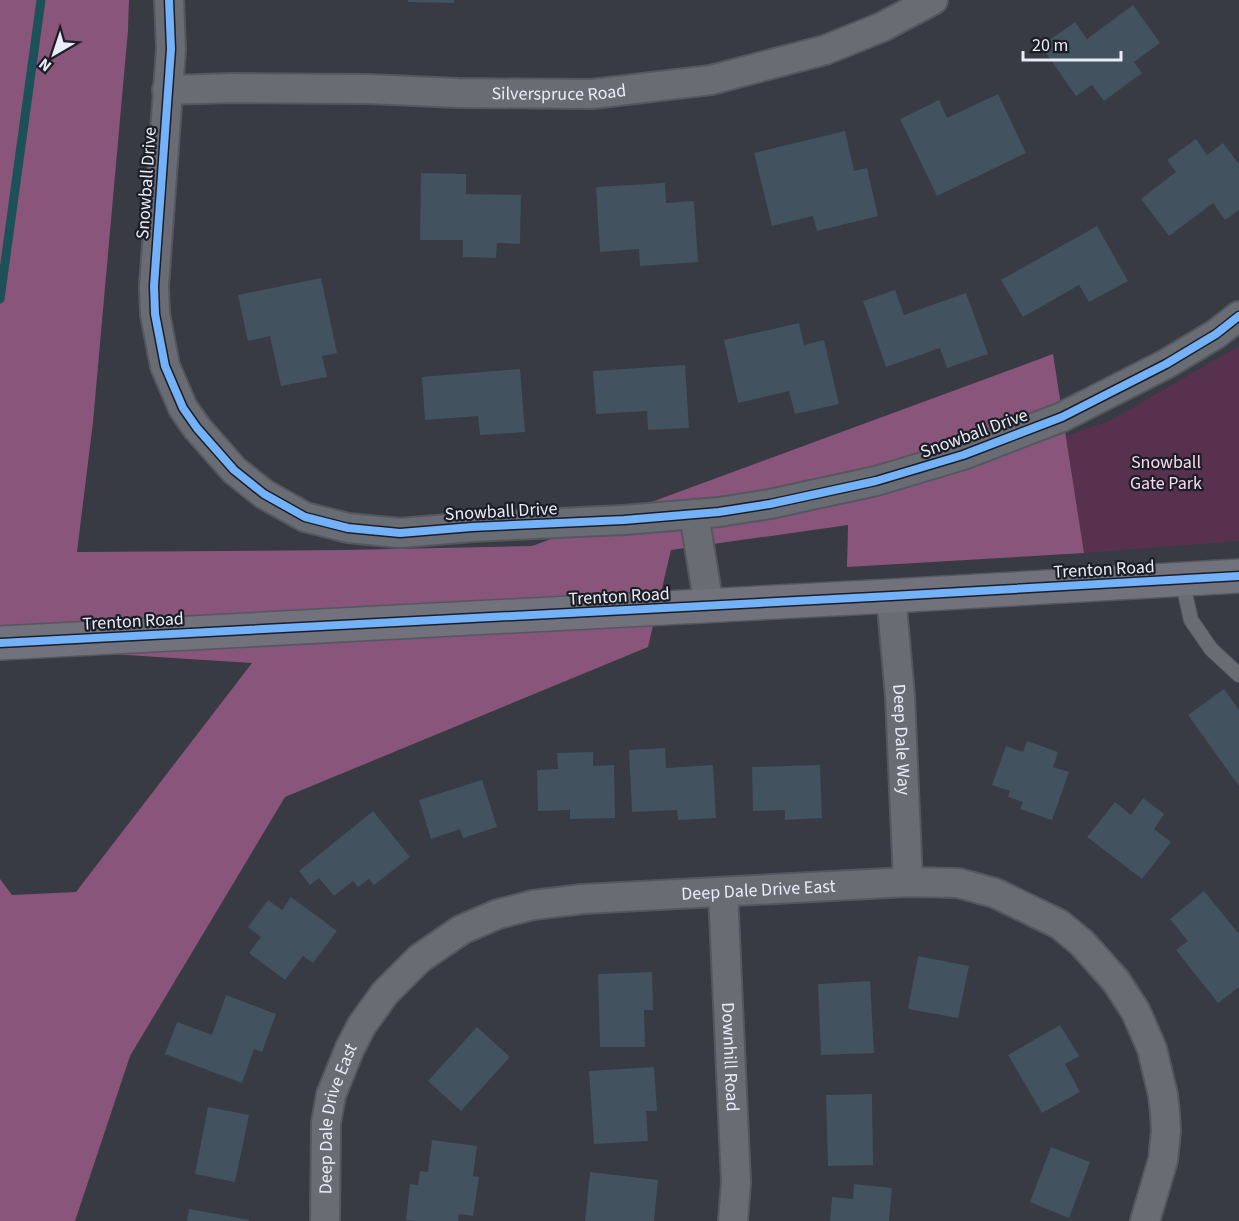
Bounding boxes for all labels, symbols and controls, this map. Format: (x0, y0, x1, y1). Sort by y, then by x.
north arrow (24, 24, 84, 84)
scale bar (1023, 24, 1120, 62)
text: 20 m (1032, 33, 1068, 58)
text: N (34, 53, 56, 77)
street label: Silverspruce Road (491, 78, 628, 107)
street label: Snowball Drive (130, 126, 163, 240)
street label: Snowball Drive (917, 402, 1031, 464)
park label: Snowball Gate Park (1130, 450, 1202, 496)
street label: Snowball Drive (444, 496, 558, 527)
street label: Trenton Road (1053, 554, 1155, 585)
street label: Trenton Road (568, 581, 670, 612)
street label: Trenton Road (82, 606, 184, 637)
street label: Deep Dale Way (886, 683, 916, 796)
street label: Deep Dale Drive East (681, 874, 836, 907)
street label: Downhill Road (715, 1002, 745, 1112)
street label: Deep Dale Drive East (313, 1039, 363, 1194)

